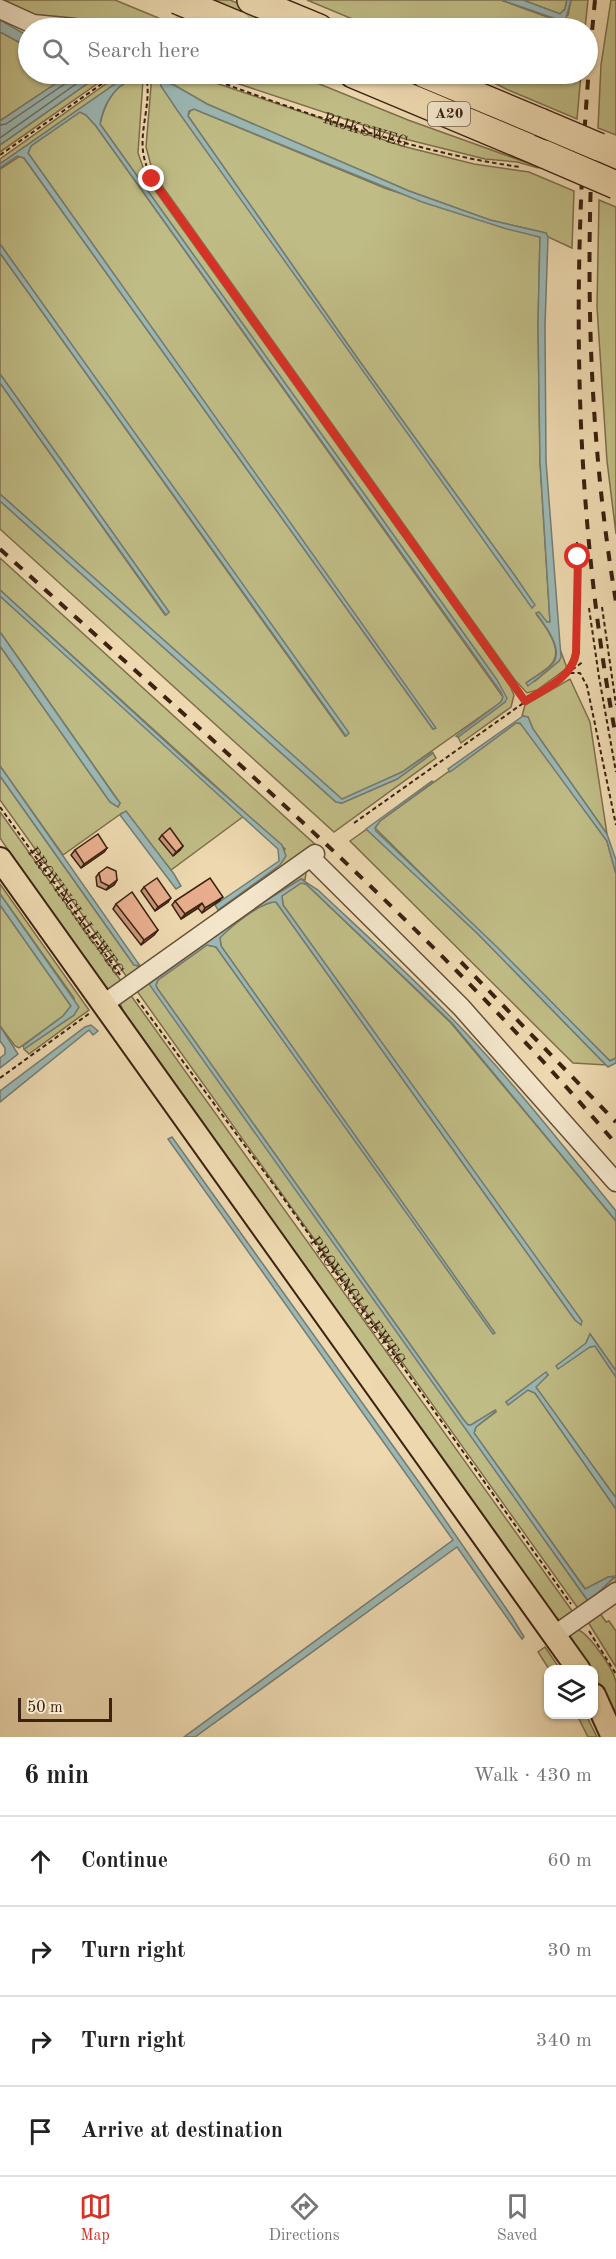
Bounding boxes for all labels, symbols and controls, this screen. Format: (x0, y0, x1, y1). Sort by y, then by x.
search box (18, 18, 598, 84)
icon: search (39, 35, 72, 68)
text: Search here (87, 40, 200, 62)
road number: A20 (428, 102, 470, 126)
street label: RIJKSWEG (321, 111, 410, 152)
route end (138, 165, 164, 191)
route start (564, 543, 590, 569)
street label: PROVINCIALEWEG (24, 845, 127, 980)
street label: PROVINCIALEWEG (306, 1234, 408, 1369)
map controls (544, 1665, 598, 1719)
button: layers (544, 1665, 598, 1719)
scale bar (18, 1695, 112, 1722)
text: 50 m (27, 1700, 63, 1716)
text: 6 min (24, 1763, 89, 1789)
text: Walk · 430 m (473, 1766, 592, 1786)
icon: ahead (24, 1845, 57, 1878)
text: Continue (81, 1850, 168, 1872)
text: 60 m (547, 1851, 592, 1871)
icon: right (24, 1935, 57, 1968)
text: Turn right (81, 1940, 185, 1962)
text: 30 m (547, 1941, 592, 1961)
icon: right (24, 2025, 57, 2058)
text: Turn right (81, 2030, 185, 2052)
text: 340 m (536, 2031, 592, 2051)
icon: arrive (24, 2115, 57, 2148)
text: Arrive at destination (81, 2120, 283, 2142)
tab: Map (79, 2190, 112, 2246)
tab: Directions (269, 2190, 340, 2246)
tab: Saved (497, 2190, 537, 2246)

